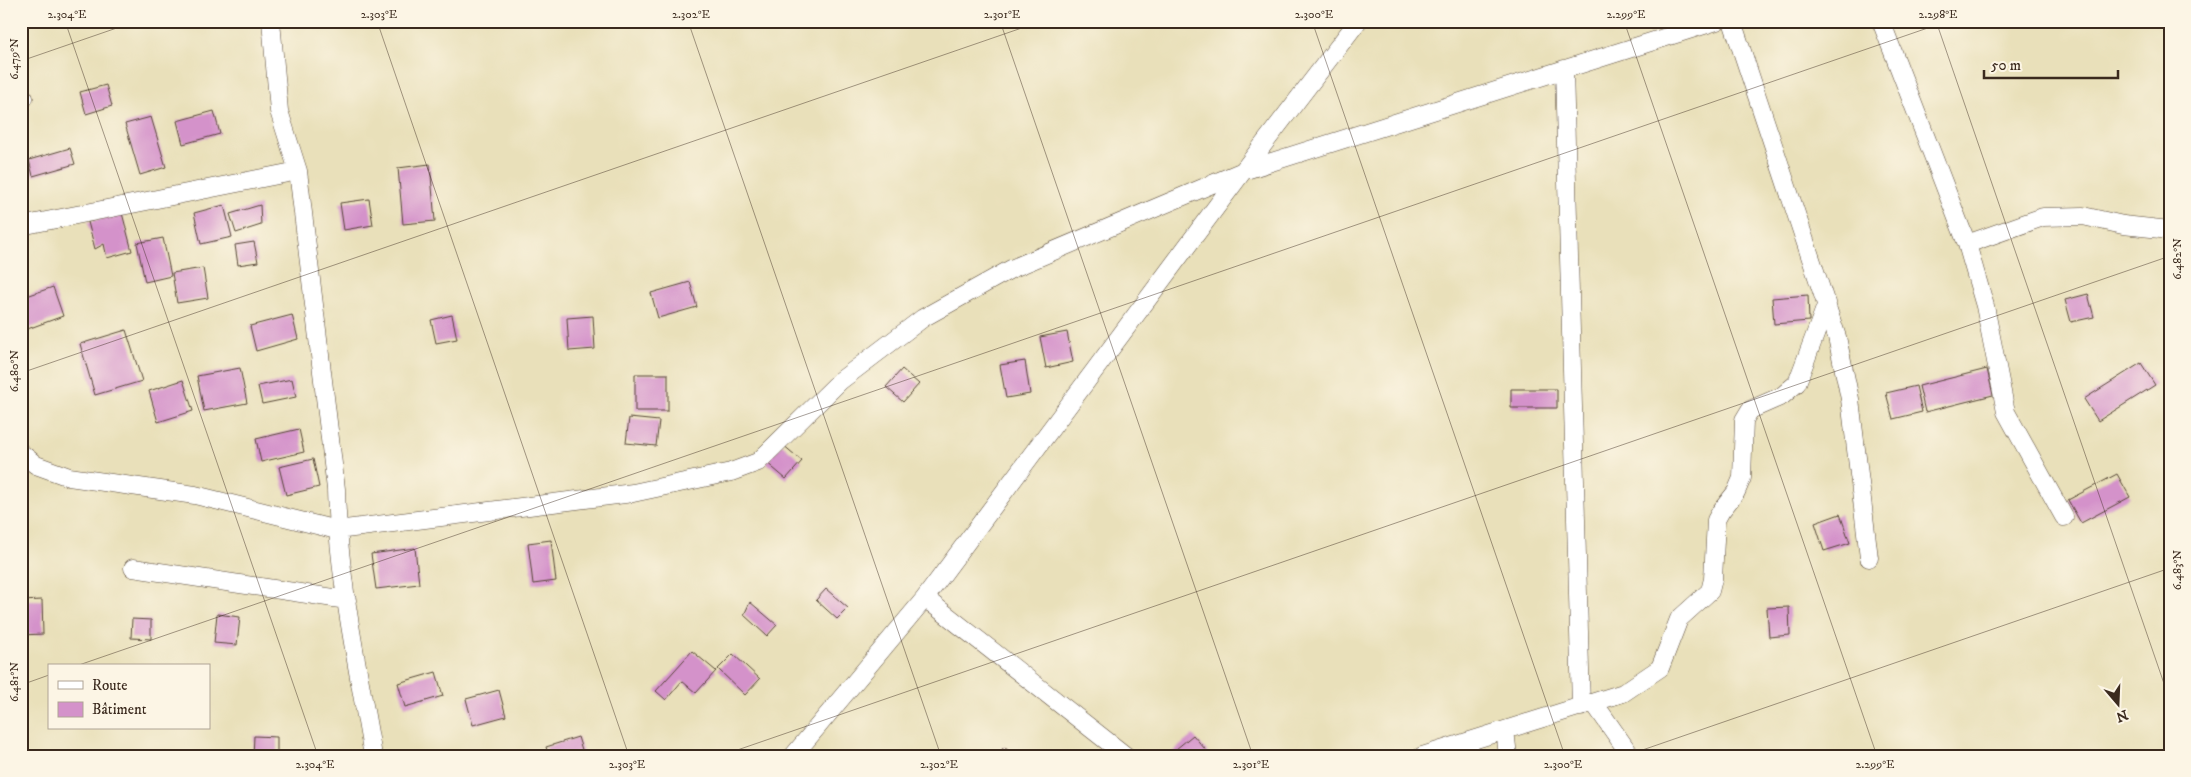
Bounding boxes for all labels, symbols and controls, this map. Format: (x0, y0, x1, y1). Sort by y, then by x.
text: 2.304°E (47, 7, 87, 22)
text: 2.303°E (361, 7, 398, 22)
text: 2.302°E (672, 7, 711, 22)
text: 2.301°E (984, 7, 1021, 22)
text: 2.300°E (1295, 7, 1334, 22)
text: 2.299°E (1606, 7, 1646, 22)
text: 2.298°E (1918, 7, 1958, 22)
text: 6.479°N (7, 38, 22, 80)
scale bar (1984, 48, 2117, 80)
text: 50 m (1991, 56, 2021, 75)
text: 6.482°N (2170, 238, 2185, 280)
text: 6.480°N (7, 350, 22, 392)
text: 6.483°N (2170, 550, 2185, 590)
text: 6.481°N (7, 662, 22, 702)
legend (48, 664, 210, 730)
text: Route (92, 676, 127, 695)
north arrow (2094, 680, 2144, 730)
text: Bâtiment (92, 700, 147, 719)
text: N (2113, 705, 2130, 726)
text: 2.304°E (295, 757, 335, 772)
text: 2.303°E (609, 757, 646, 772)
text: 2.302°E (920, 757, 959, 772)
text: 2.301°E (1233, 757, 1270, 772)
text: 2.300°E (1544, 757, 1583, 772)
text: 2.299°E (1855, 757, 1895, 772)

